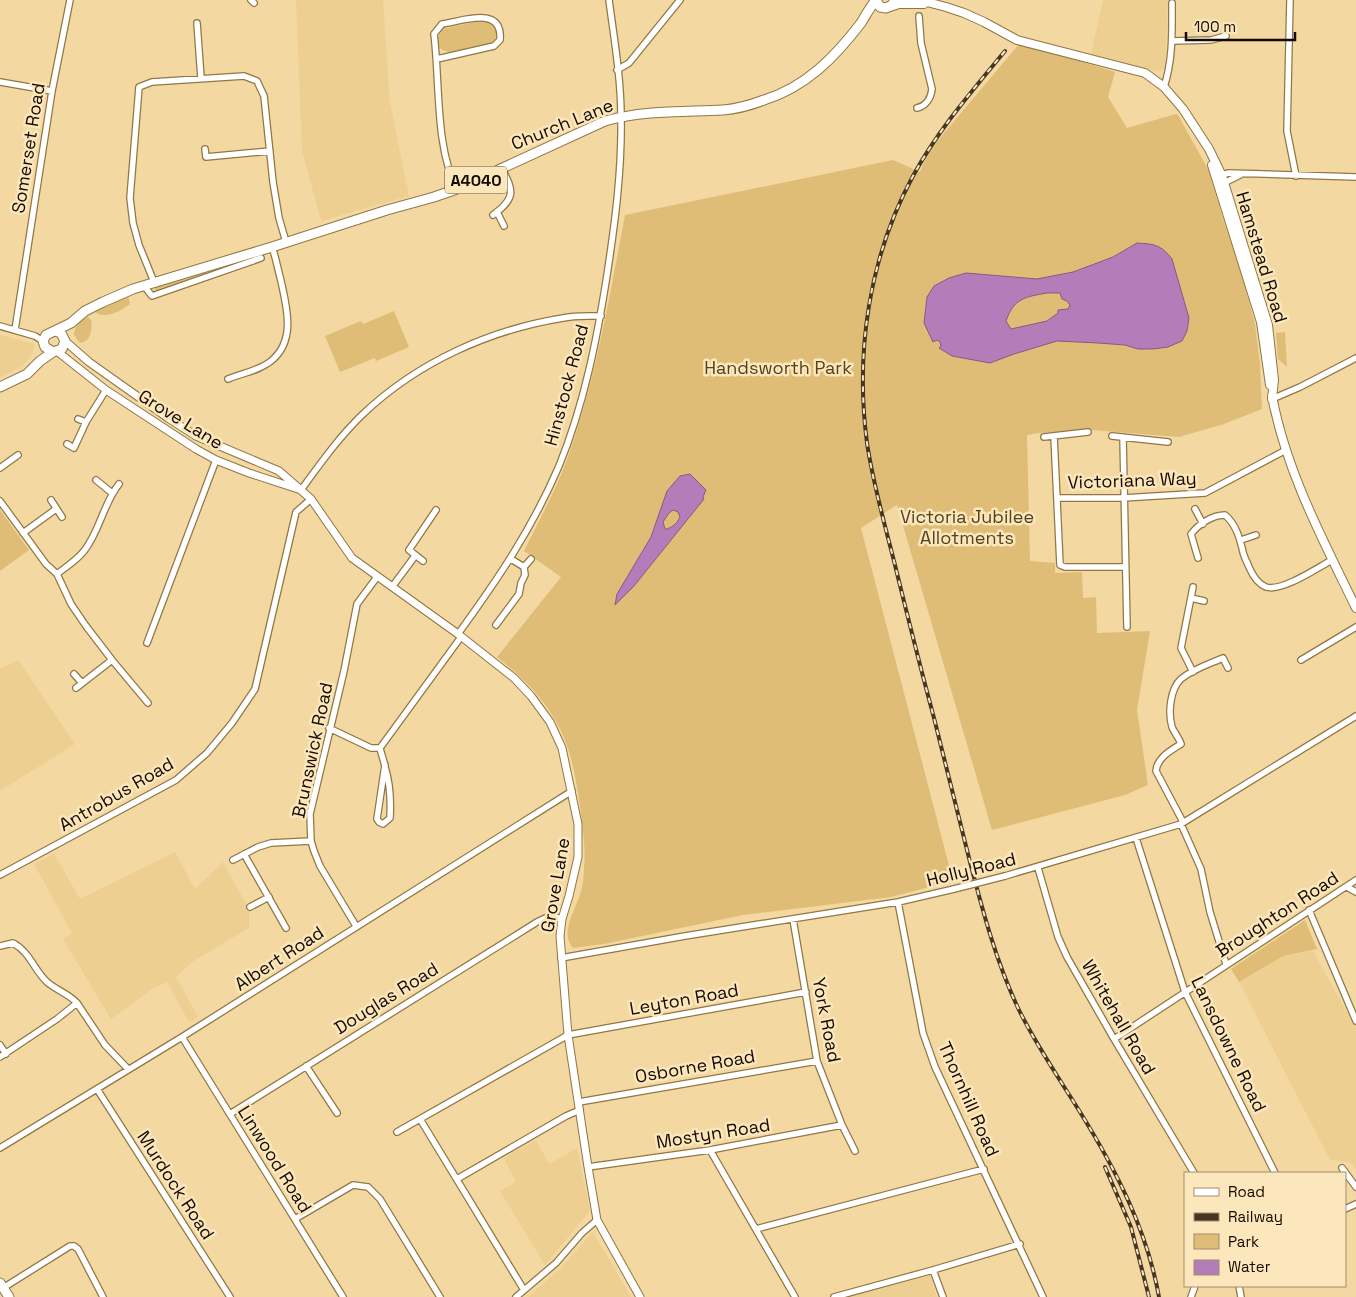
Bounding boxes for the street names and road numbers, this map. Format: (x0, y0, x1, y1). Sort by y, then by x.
street label: Somerset Road (6, 81, 50, 215)
street label: Church Lane (508, 93, 616, 155)
road number: A4040 (445, 166, 507, 194)
street label: Hamstead Road (1231, 189, 1293, 325)
street label: Hinstock Road (539, 322, 593, 448)
street label: Grove Lane (134, 384, 228, 454)
street label: Victoriana Way (1067, 466, 1197, 494)
street label: Brunswick Road (286, 680, 338, 820)
street label: Antrobus Road (54, 752, 178, 836)
street label: Grove Lane (535, 836, 575, 934)
street label: Holly Road (924, 847, 1018, 891)
street label: Broughton Road (1211, 866, 1343, 962)
street label: Albert Road (230, 921, 328, 995)
street label: Whitehall Road (1077, 955, 1161, 1079)
street label: Douglas Road (330, 957, 442, 1039)
street label: Lansdowne Road (1186, 972, 1272, 1116)
street label: York Road (808, 976, 846, 1064)
street label: Leyton Road (628, 978, 740, 1020)
street label: Thornhill Road (933, 1038, 1005, 1160)
street label: Osborne Road (633, 1044, 757, 1088)
street label: Linwood Road (233, 1101, 317, 1217)
street label: Mostyn Road (654, 1113, 772, 1153)
street label: Murdock Road (132, 1126, 220, 1244)

